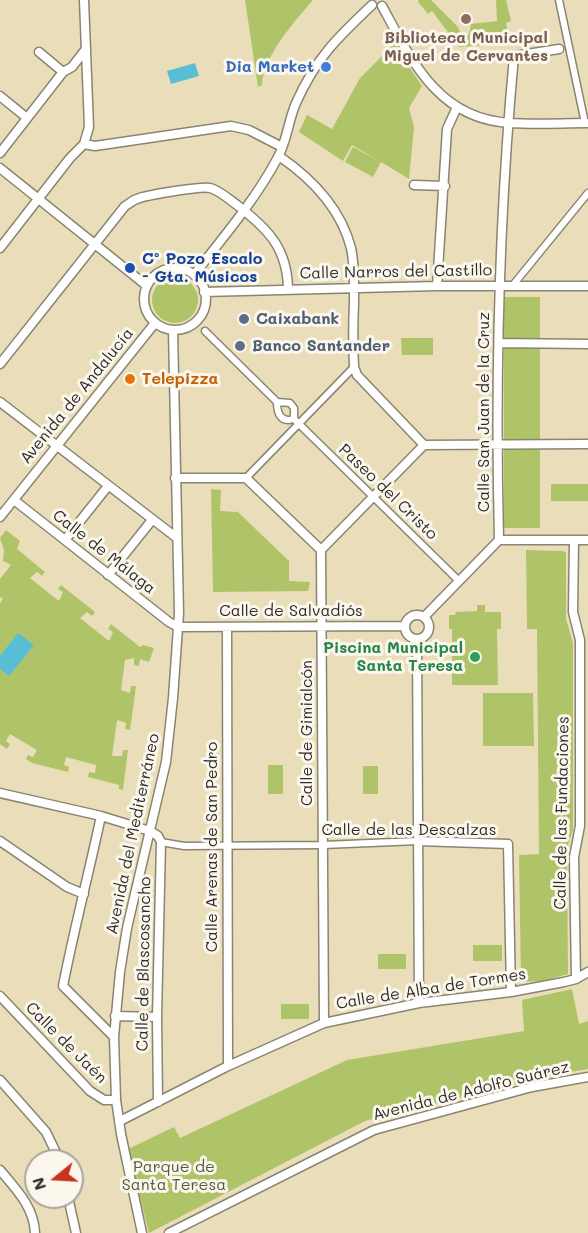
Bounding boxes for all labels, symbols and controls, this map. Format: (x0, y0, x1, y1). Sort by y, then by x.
marker: Biblioteca Municipal Miguel de Cervantes (459, 12, 473, 26)
place label: Biblioteca Municipal Miguel de Cervantes (384, 28, 548, 66)
place label: Dia Market (225, 57, 314, 77)
marker: Dia Market (319, 60, 333, 74)
place label: Cº Pozo Escalo - Gta. Músicos (142, 249, 262, 287)
marker: Cº Pozo Escalo - Gta. Músicos (123, 261, 137, 275)
street label: Calle Narros del Castillo (300, 261, 492, 283)
place label: Caixabank (256, 309, 339, 329)
marker: Caixabank (237, 312, 251, 326)
street label: Calle San Juan de la Cruz (474, 312, 494, 512)
street label: Avenida de Andalucía (16, 324, 138, 468)
place label: Banco Santander (252, 336, 390, 356)
marker: Banco Santander (233, 339, 247, 353)
place label: Telepizza (142, 369, 218, 389)
marker: Telepizza (123, 372, 137, 386)
street label: Paseo del Cristo (335, 440, 441, 544)
street label: Calle de Málaga (49, 506, 159, 598)
street label: Calle de Salvadiós (219, 601, 363, 621)
place label: Piscina Municipal Santa Teresa (323, 638, 463, 676)
marker: Piscina Municipal Santa Teresa (468, 650, 482, 664)
street label: Calle de Gimialcón (297, 660, 317, 806)
street label: Calle de las Fundaciones (551, 716, 573, 910)
street label: Avenida del Mediterráneo (102, 732, 164, 936)
street label: Calle Arenas de San Pedro (202, 742, 222, 952)
street label: Calle de las Descalzas (321, 820, 497, 840)
street label: Calle de Blascosancho (133, 876, 155, 1052)
street label: Calle de Alba de Tormes (335, 964, 527, 1014)
street label: Calle de Jaén (21, 998, 111, 1088)
street label: Avenida de Adolfo Suárez (371, 1057, 571, 1125)
north arrow (24, 1149, 84, 1209)
park label: Parque de Santa Teresa (122, 1157, 226, 1195)
text: N (26, 1175, 50, 1193)

